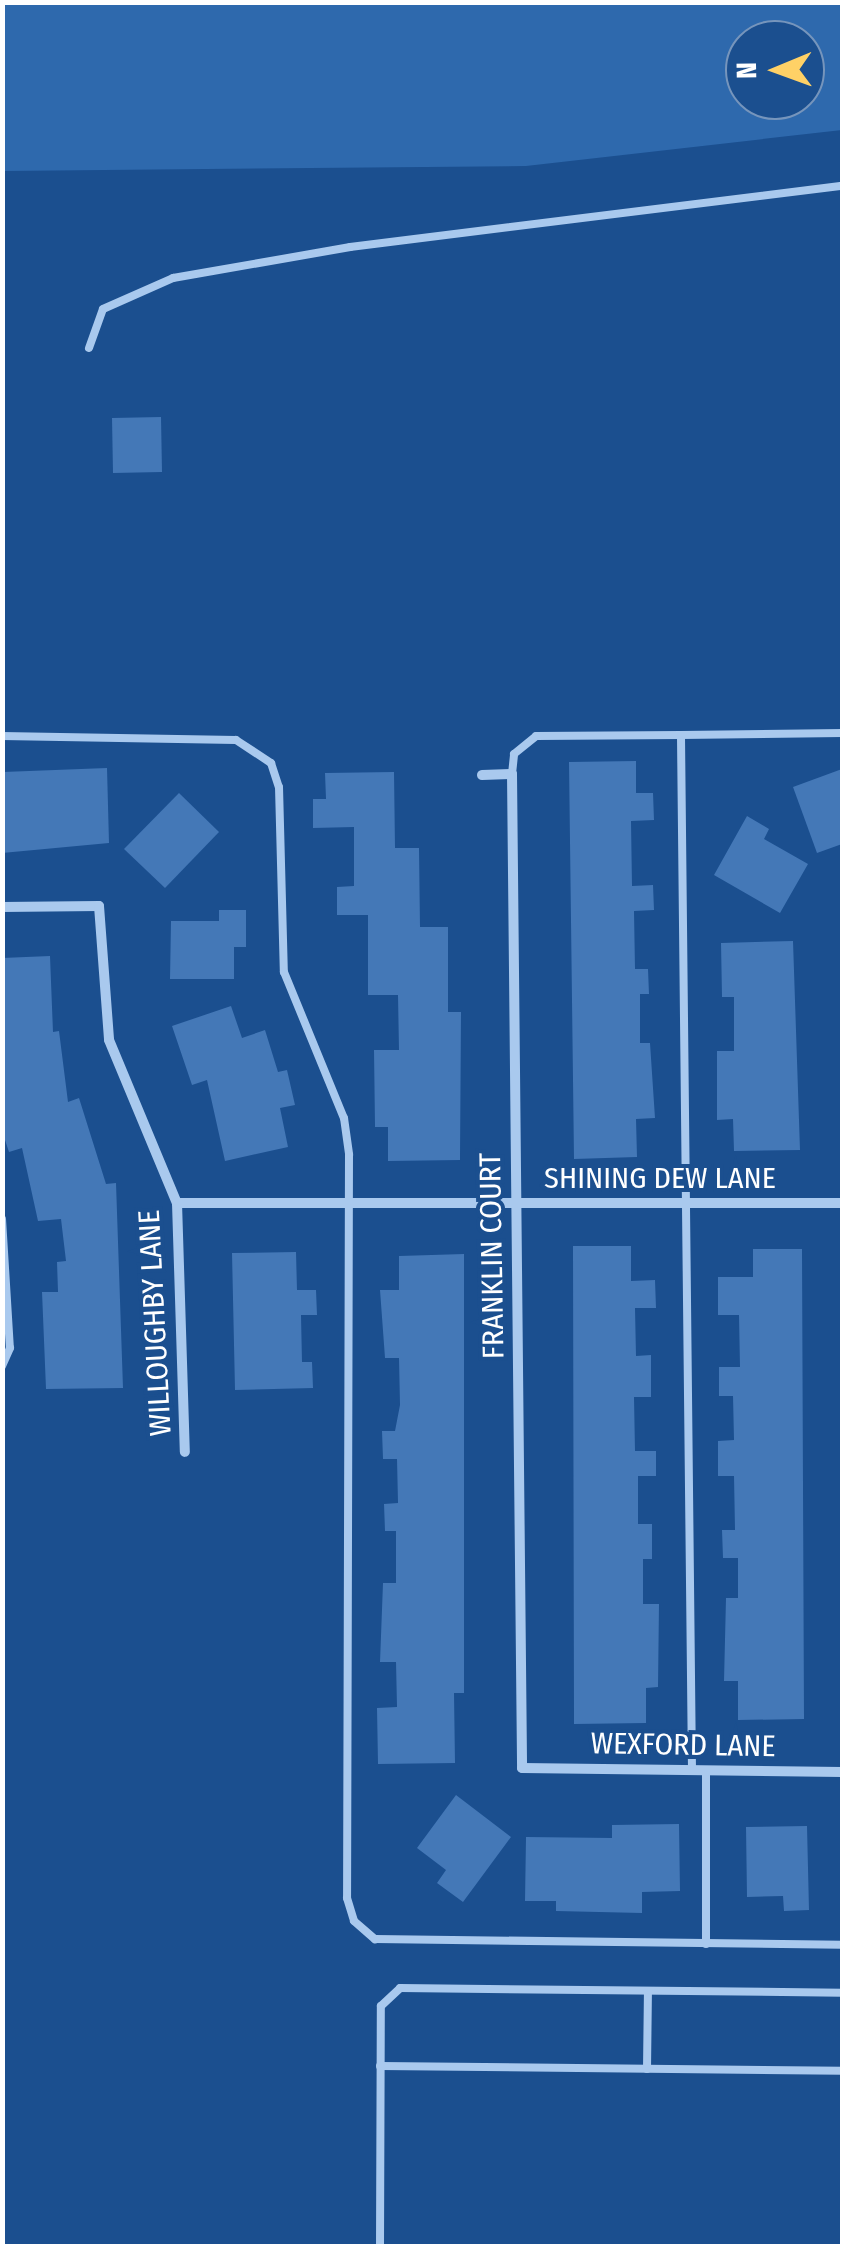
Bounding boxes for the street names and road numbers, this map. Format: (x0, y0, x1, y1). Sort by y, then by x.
street label: FRANKLIN COURT (472, 1152, 512, 1360)
street label: SHINING DEW LANE (544, 1160, 776, 1196)
street label: WILLOUGHBY LANE (131, 1209, 179, 1437)
street label: WEXFORD LANE (590, 1725, 776, 1765)

